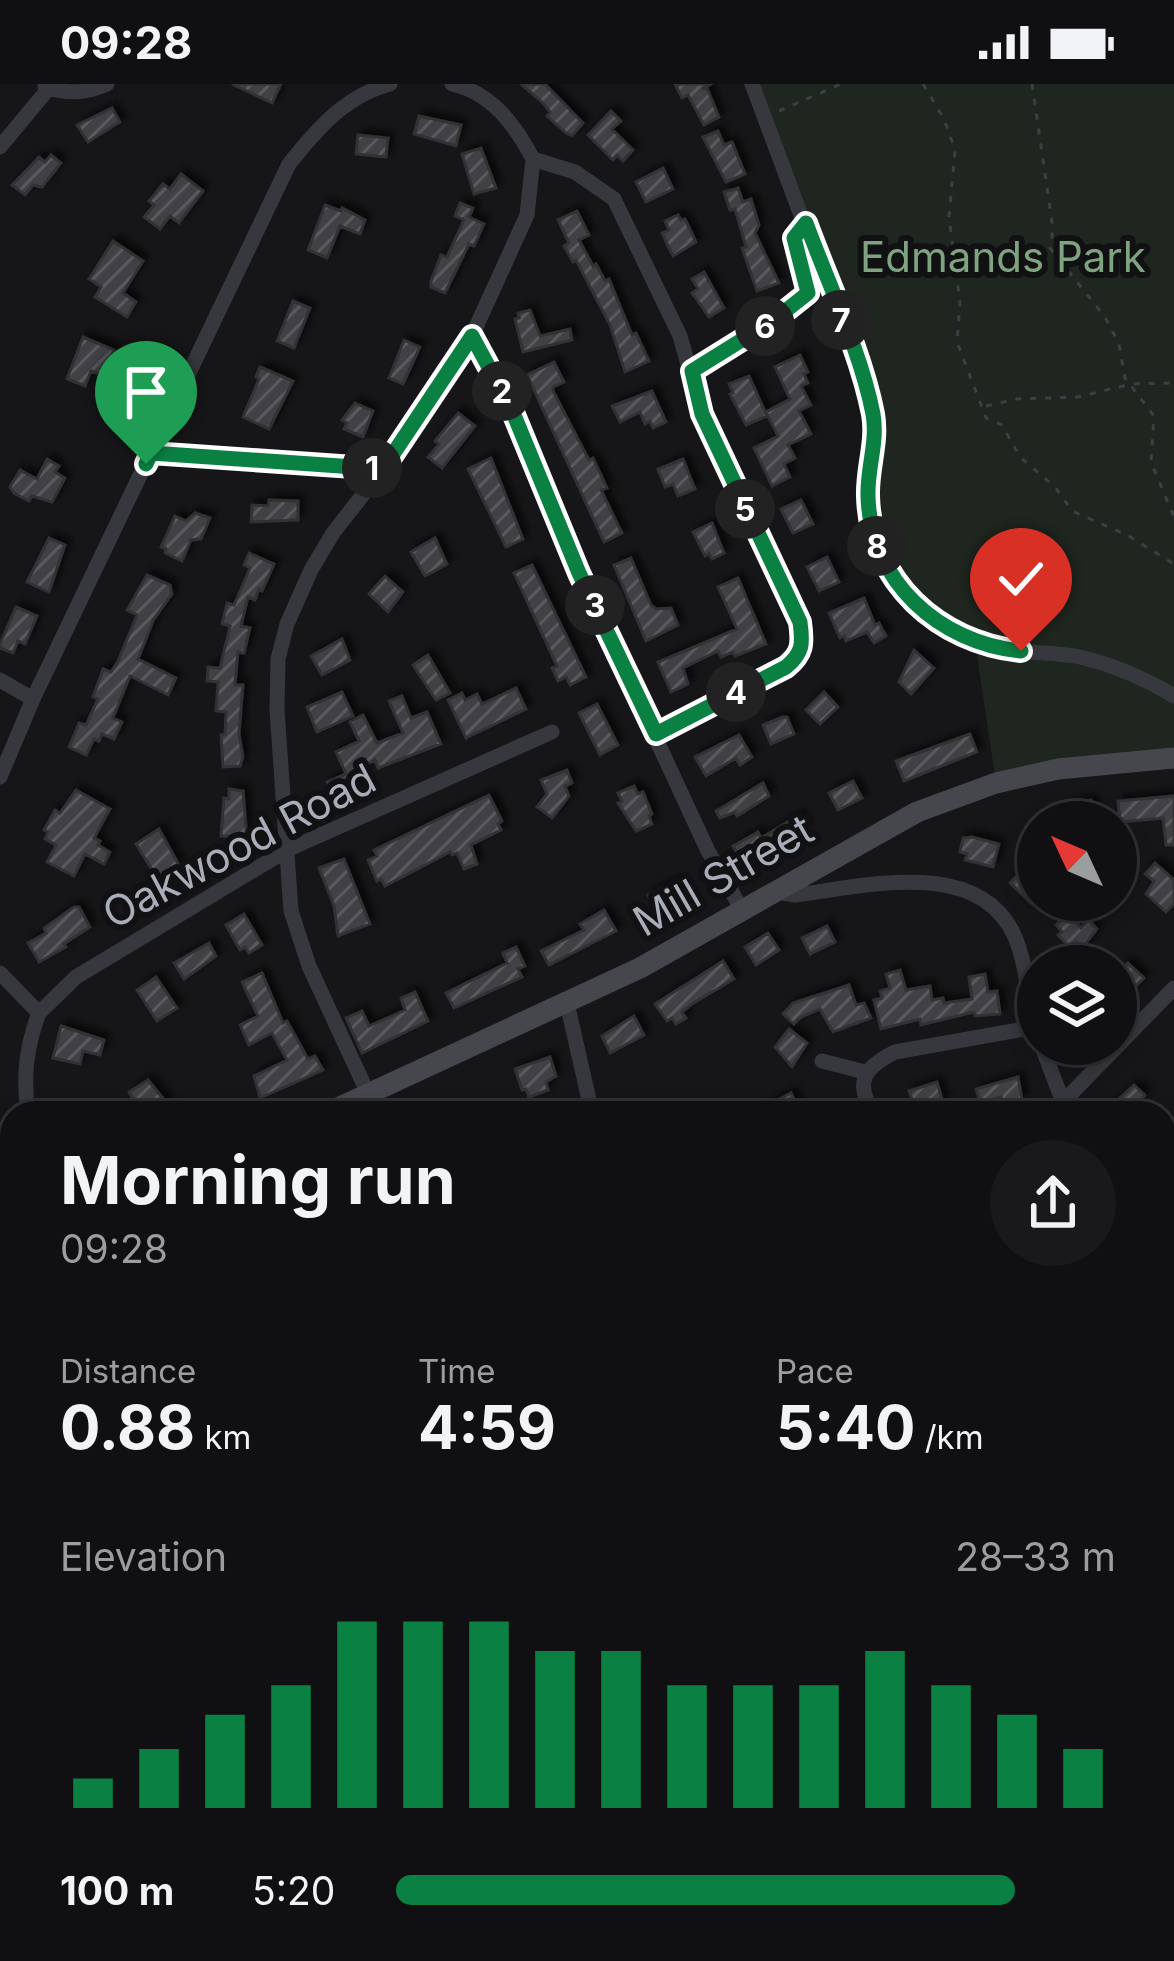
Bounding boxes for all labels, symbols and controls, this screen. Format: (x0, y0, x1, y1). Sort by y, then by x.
text: 09:28 (60, 15, 192, 70)
park label: Edmands Park (860, 231, 1146, 282)
pin: 7 (811, 290, 871, 350)
pin: 6 (735, 296, 795, 356)
text: 7 (831, 300, 851, 340)
text: 6 (754, 306, 776, 346)
pin (95, 341, 197, 464)
icon: arrive (113, 359, 179, 425)
pin: 2 (472, 361, 532, 421)
text: 2 (492, 371, 512, 411)
pin: 1 (342, 438, 402, 498)
text: 1 (365, 448, 379, 488)
pin: 5 (715, 479, 775, 539)
text: 5 (734, 489, 756, 529)
pin: 8 (847, 516, 907, 576)
text: 8 (866, 526, 888, 566)
pin (970, 528, 1072, 651)
icon: check (988, 546, 1054, 612)
pin: 3 (565, 575, 625, 635)
text: 3 (584, 585, 606, 625)
pin: 4 (706, 662, 766, 722)
text: 4 (725, 672, 747, 712)
street label: Oakwood Road (94, 752, 384, 939)
north arrow (1017, 801, 1137, 921)
map controls (1017, 801, 1137, 1065)
street label: Mill Street (624, 803, 822, 946)
button: layers (1017, 945, 1137, 1065)
text: Morning run (60, 1140, 456, 1220)
button: share (990, 1140, 1116, 1266)
text: 09:28 (60, 1225, 168, 1272)
text: Distance (60, 1351, 196, 1391)
text: Time (418, 1351, 495, 1391)
text: Pace (776, 1351, 854, 1391)
text: 0.88 (60, 1391, 195, 1463)
text: 4:59 (418, 1391, 556, 1463)
text: 5:40 (776, 1391, 915, 1463)
text: km (195, 1417, 251, 1457)
text: /km (915, 1417, 984, 1457)
text: Elevation (60, 1533, 227, 1580)
text: 28–33 m (955, 1533, 1116, 1580)
text: 100 m (60, 1867, 174, 1914)
text: 5:20 (252, 1867, 335, 1914)

